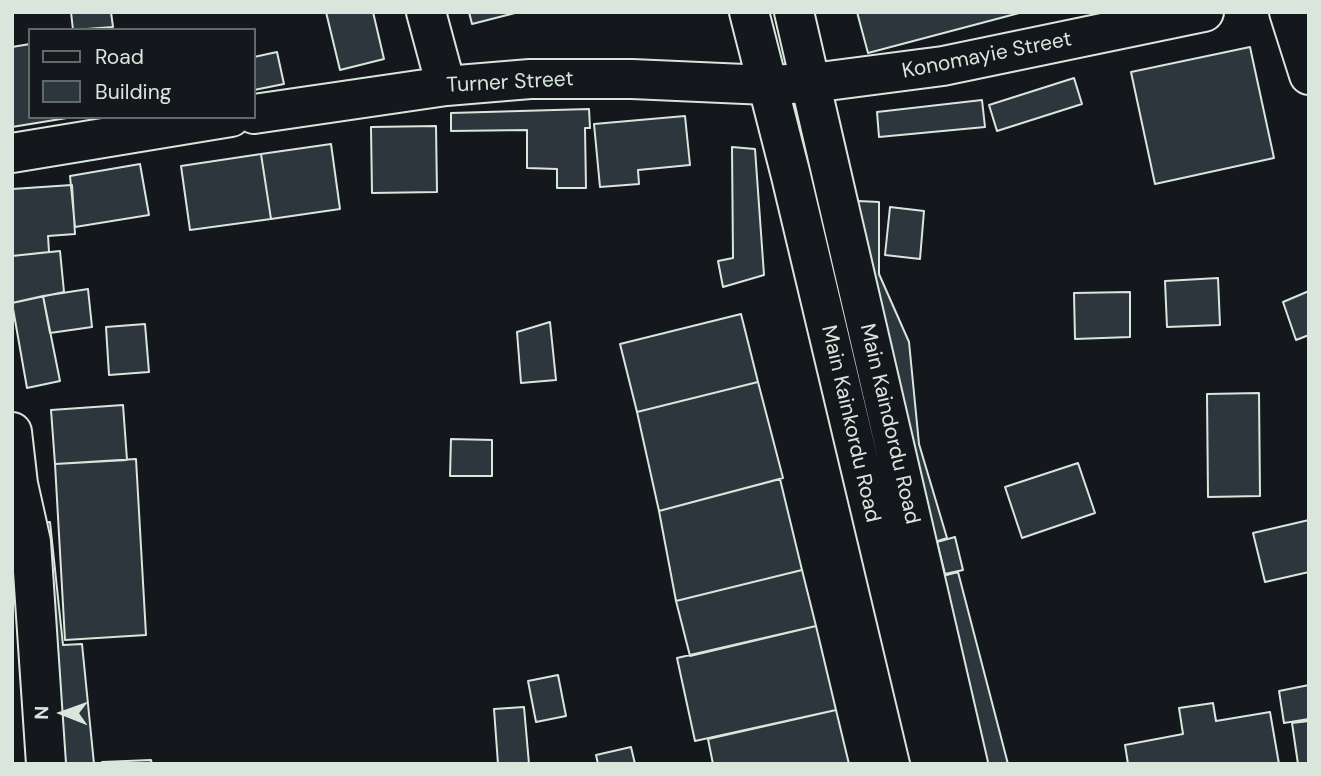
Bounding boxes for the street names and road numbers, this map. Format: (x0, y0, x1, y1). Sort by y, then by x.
street label: Konomayie Street (900, 27, 1074, 85)
street label: Turner Street (446, 67, 574, 99)
street label: Main Kaindordu Road (854, 321, 924, 527)
street label: Main Kainkordu Road (815, 323, 885, 525)

